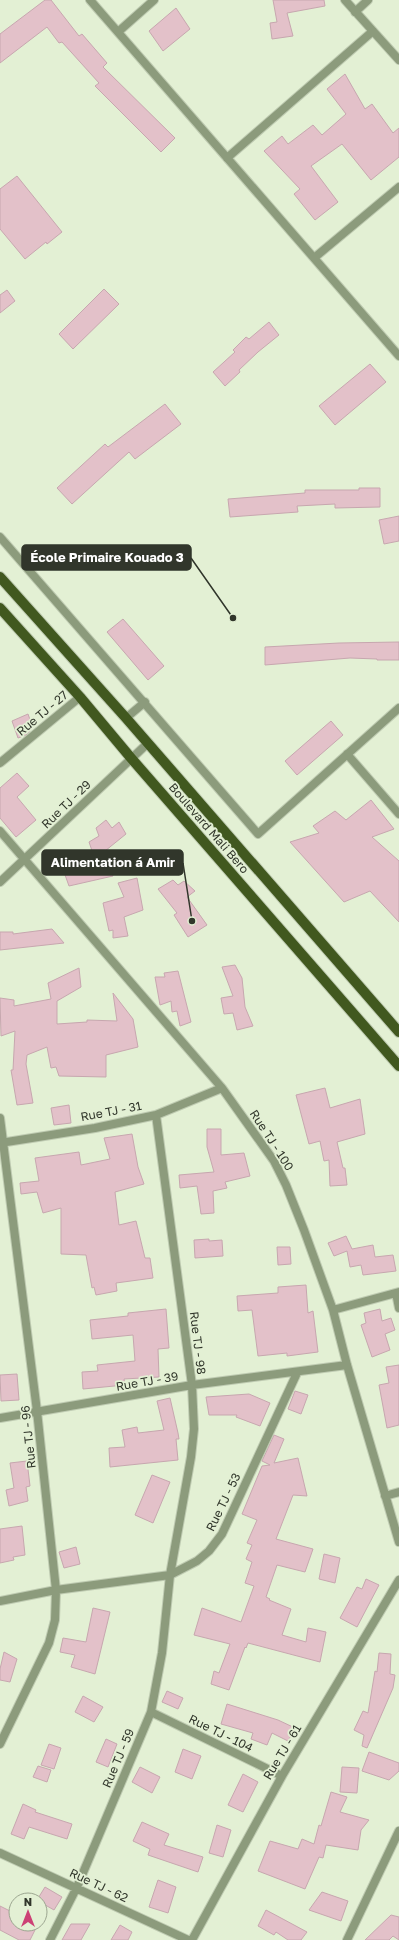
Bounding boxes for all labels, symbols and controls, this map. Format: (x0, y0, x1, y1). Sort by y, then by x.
callout: École Primaire Kouado 3 (22, 545, 191, 570)
text: École Primaire Kouado 3 (30, 549, 184, 565)
street label: Rue TJ - 27 (13, 687, 71, 739)
street label: Rue TJ - 29 (38, 777, 94, 831)
street label: Boulevard Mali Bero (166, 780, 252, 876)
callout: Alimentation á Amir (42, 850, 183, 875)
text: Alimentation á Amir (51, 854, 175, 870)
street label: Rue TJ - 31 (79, 1098, 143, 1124)
street label: Rue TJ - 100 (247, 1107, 297, 1173)
street label: Rue TJ - 98 (187, 1311, 209, 1375)
street label: Rue TJ - 39 (115, 1368, 179, 1394)
street label: Rue TJ - 96 (17, 1405, 39, 1469)
street label: Rue TJ - 53 (202, 1470, 244, 1534)
street label: Rue TJ - 104 (187, 1711, 255, 1755)
street label: Rue TJ - 61 (260, 1721, 304, 1782)
street label: Rue TJ - 59 (99, 1726, 137, 1790)
street label: Rue TJ - 62 (67, 1865, 131, 1905)
north arrow (8, 1892, 48, 1932)
text: N (24, 1895, 32, 1908)

